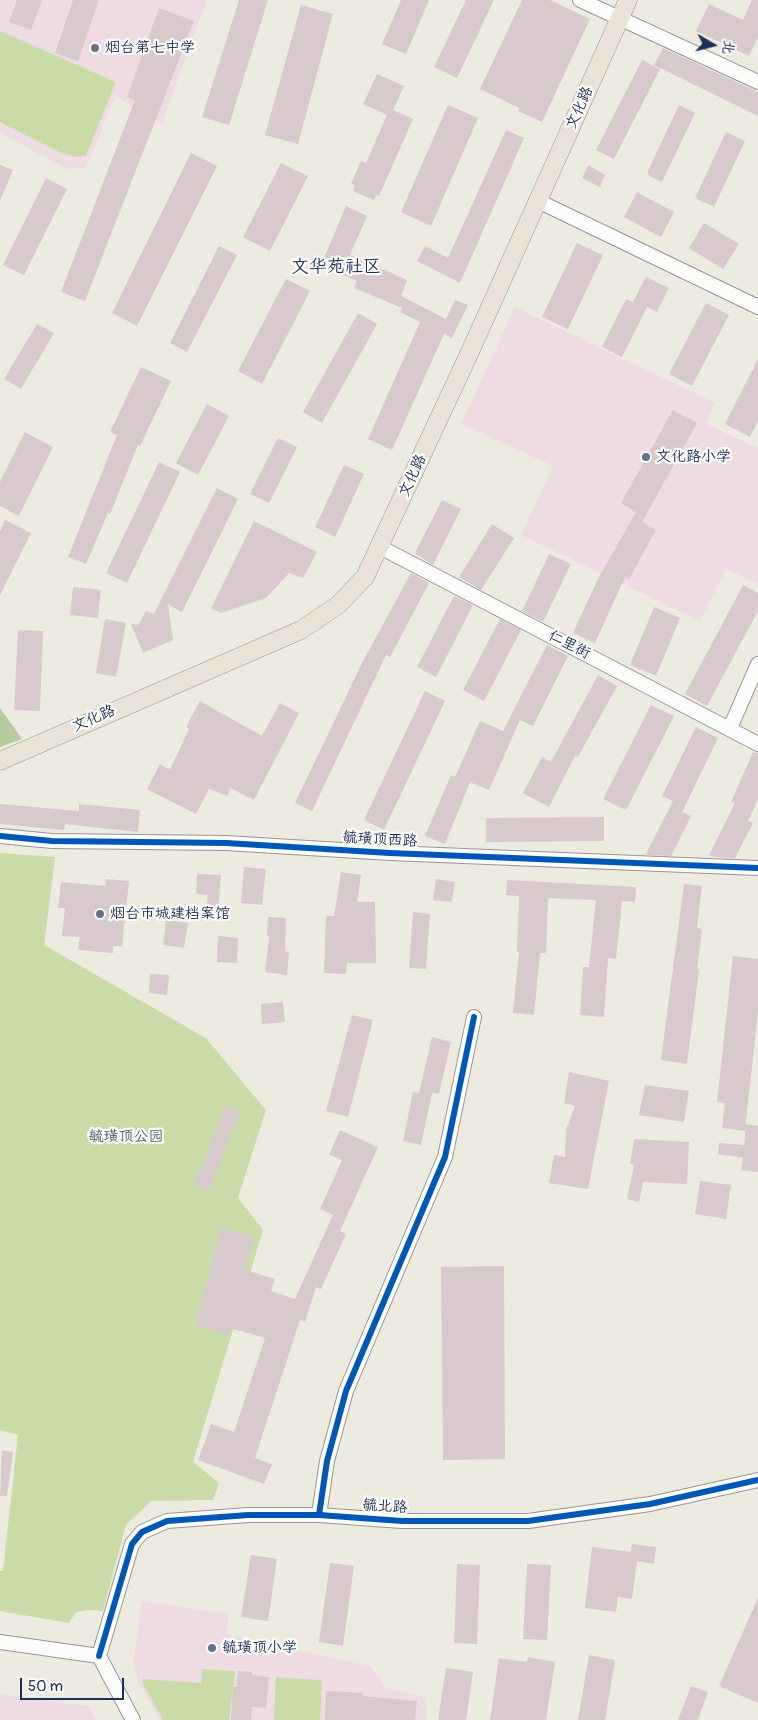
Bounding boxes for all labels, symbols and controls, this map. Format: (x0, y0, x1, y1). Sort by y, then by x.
north arrow (688, 20, 738, 70)
place label: 烟台第七中学 (105, 39, 195, 57)
text: 北 (719, 39, 738, 55)
marker: 烟台第七中学 (89, 42, 101, 54)
street label: 文化路 (563, 84, 597, 132)
district label: 文华苑社区 (291, 256, 381, 278)
place label: 文化路小学 (656, 448, 731, 466)
marker: 文化路小学 (640, 451, 652, 463)
street label: 文化路 (395, 452, 431, 500)
street label: 仁里街 (545, 627, 593, 663)
street label: 文化路 (70, 702, 118, 736)
street label: 毓璜顶西路 (342, 829, 418, 851)
place label: 烟台市城建档案馆 (110, 905, 230, 923)
marker: 烟台市城建档案馆 (94, 908, 106, 920)
park label: 毓璜顶公园 (89, 1128, 163, 1146)
street label: 毓北路 (362, 1497, 408, 1517)
place label: 毓璜顶小学 (222, 1639, 297, 1657)
marker: 毓璜顶小学 (206, 1642, 218, 1654)
scale bar (22, 1668, 126, 1700)
text: 50 m (28, 1677, 63, 1696)

